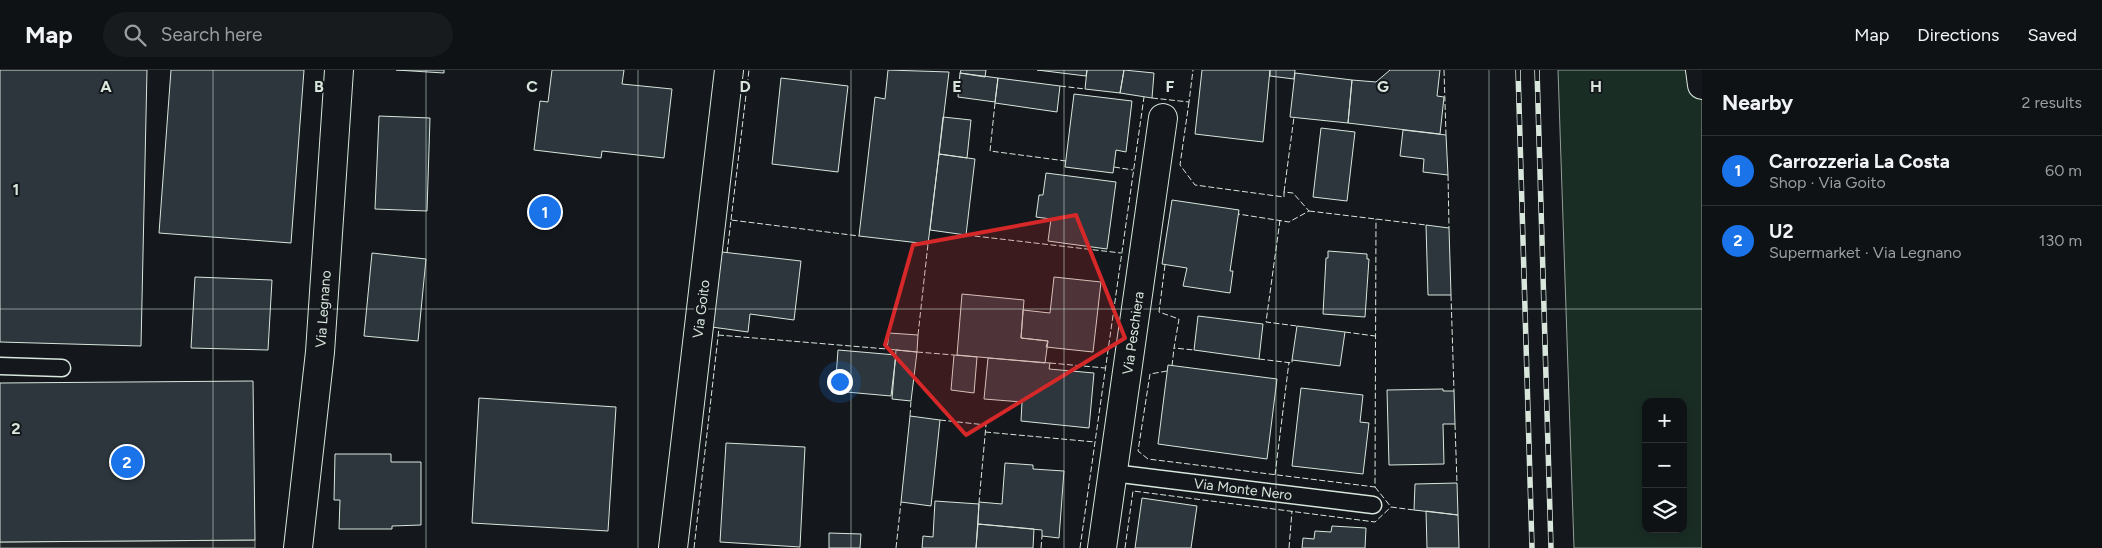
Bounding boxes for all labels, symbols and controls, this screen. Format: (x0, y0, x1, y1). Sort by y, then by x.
search box (103, 12, 453, 57)
text: Map (25, 20, 73, 49)
icon: search (121, 21, 149, 49)
text: Search here (161, 23, 262, 46)
text: Map (1854, 24, 1889, 46)
text: Directions (1917, 24, 1999, 46)
text: Saved (2027, 24, 2077, 46)
text: A (100, 77, 112, 96)
text: B (314, 77, 324, 96)
text: C (526, 77, 538, 96)
text: D (739, 77, 751, 96)
text: E (952, 77, 962, 96)
text: F (1166, 77, 1175, 96)
text: G (1377, 77, 1389, 96)
text: H (1590, 77, 1602, 96)
text: Nearby (1722, 90, 1793, 115)
text: 2 results (2022, 93, 2082, 112)
text: Carrozzeria La Costa (1769, 150, 1950, 173)
text: 1 (1735, 161, 1741, 180)
text: 60 m (2045, 161, 2082, 180)
text: Shop · Via Goito (1769, 173, 1886, 192)
text: 1 (13, 180, 19, 199)
pin: 1 (529, 193, 561, 231)
text: U2 (1769, 220, 1793, 243)
text: 2 (1733, 231, 1743, 250)
text: 130 m (2039, 231, 2082, 250)
text: Supermarket · Via Legnano (1769, 243, 1962, 262)
street label: Via Legnano (312, 270, 335, 348)
street label: Via Goito (689, 279, 714, 339)
street label: Via Peschiera (1119, 290, 1148, 376)
your location (827, 369, 853, 395)
map controls (1642, 398, 1687, 533)
button: + (1642, 398, 1687, 443)
text: 2 (11, 419, 21, 438)
pin: 2 (111, 443, 143, 481)
button: − (1642, 443, 1687, 488)
street label: Via Monte Nero (1193, 475, 1293, 504)
button: layers (1642, 488, 1687, 533)

